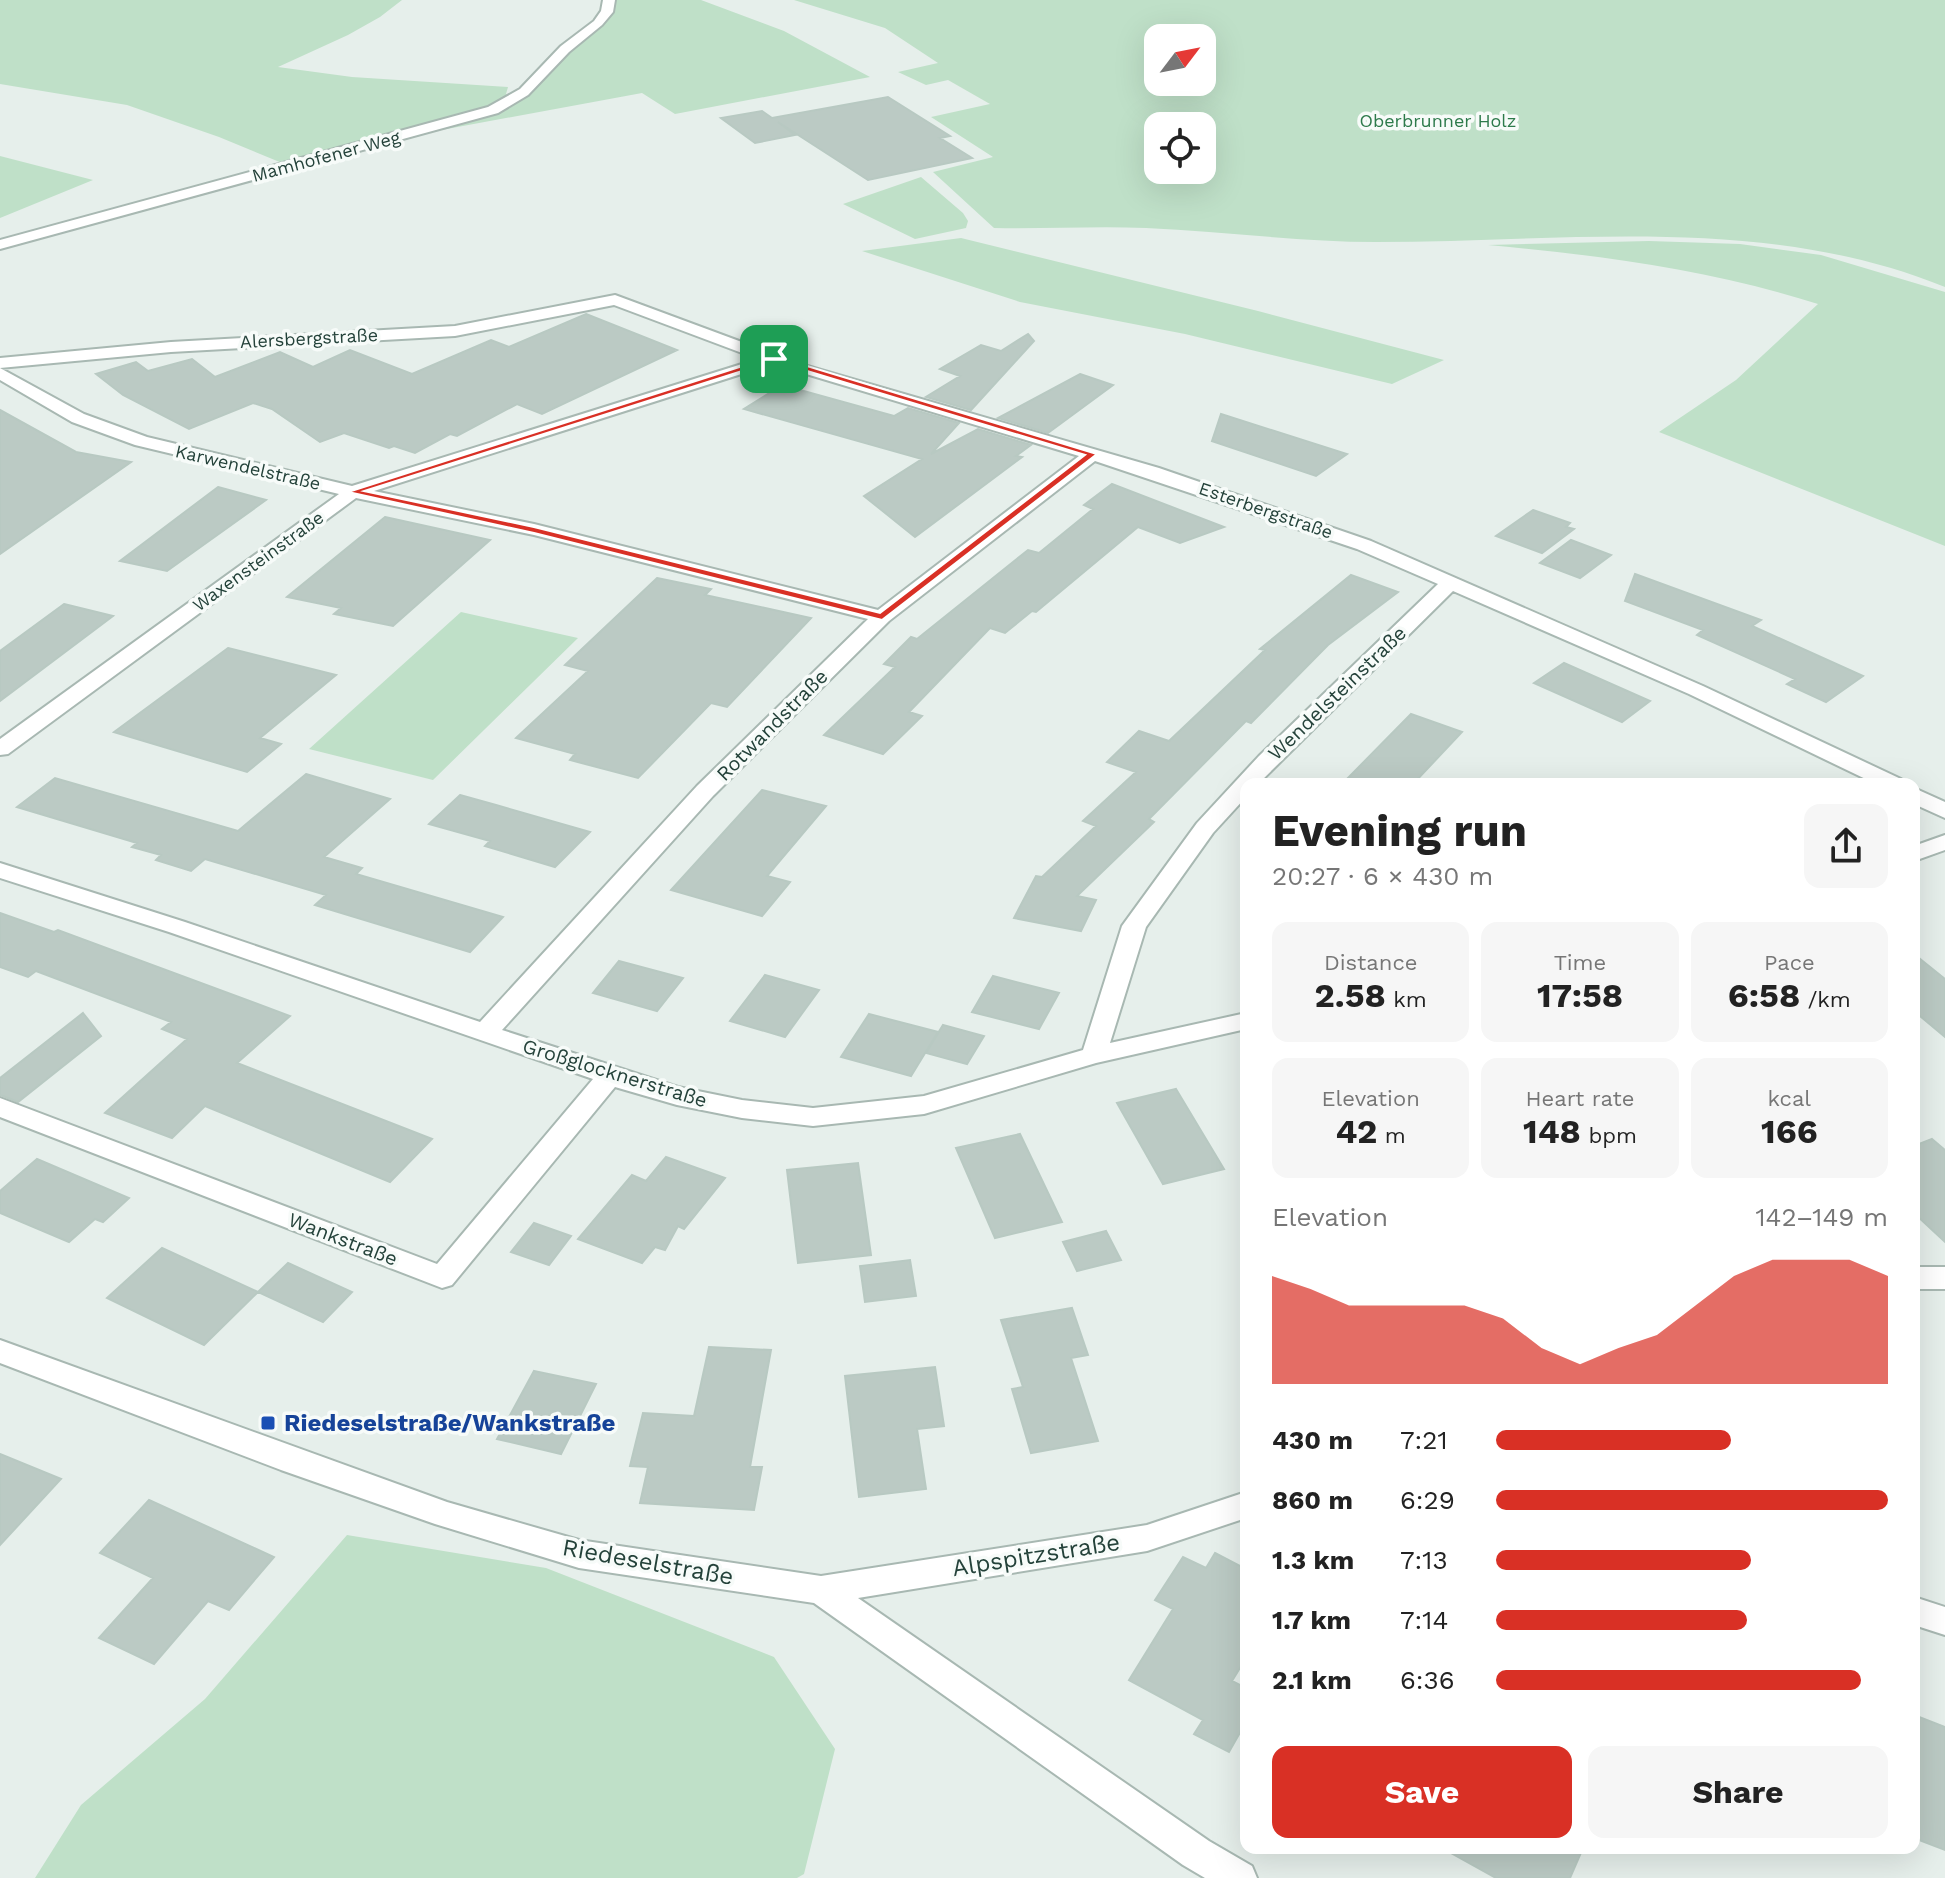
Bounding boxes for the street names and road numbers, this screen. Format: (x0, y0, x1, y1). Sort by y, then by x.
street label: Mamhofener Weg (250, 126, 403, 186)
street label: Alersbergstraße (239, 324, 379, 352)
street label: Karwendelstraße (173, 440, 323, 494)
street label: Esterbergstraße (1196, 477, 1336, 543)
street label: Waxensteinstraße (188, 506, 328, 616)
street label: Wendelsteinstraße (1263, 621, 1411, 765)
street label: Rotwandstraße (711, 664, 833, 786)
street label: Großglocknerstraße (520, 1034, 710, 1112)
street label: Wankstraße (285, 1207, 401, 1271)
street label: Alpspitzstraße (950, 1528, 1122, 1582)
street label: Riedeselstraße (560, 1533, 736, 1591)

